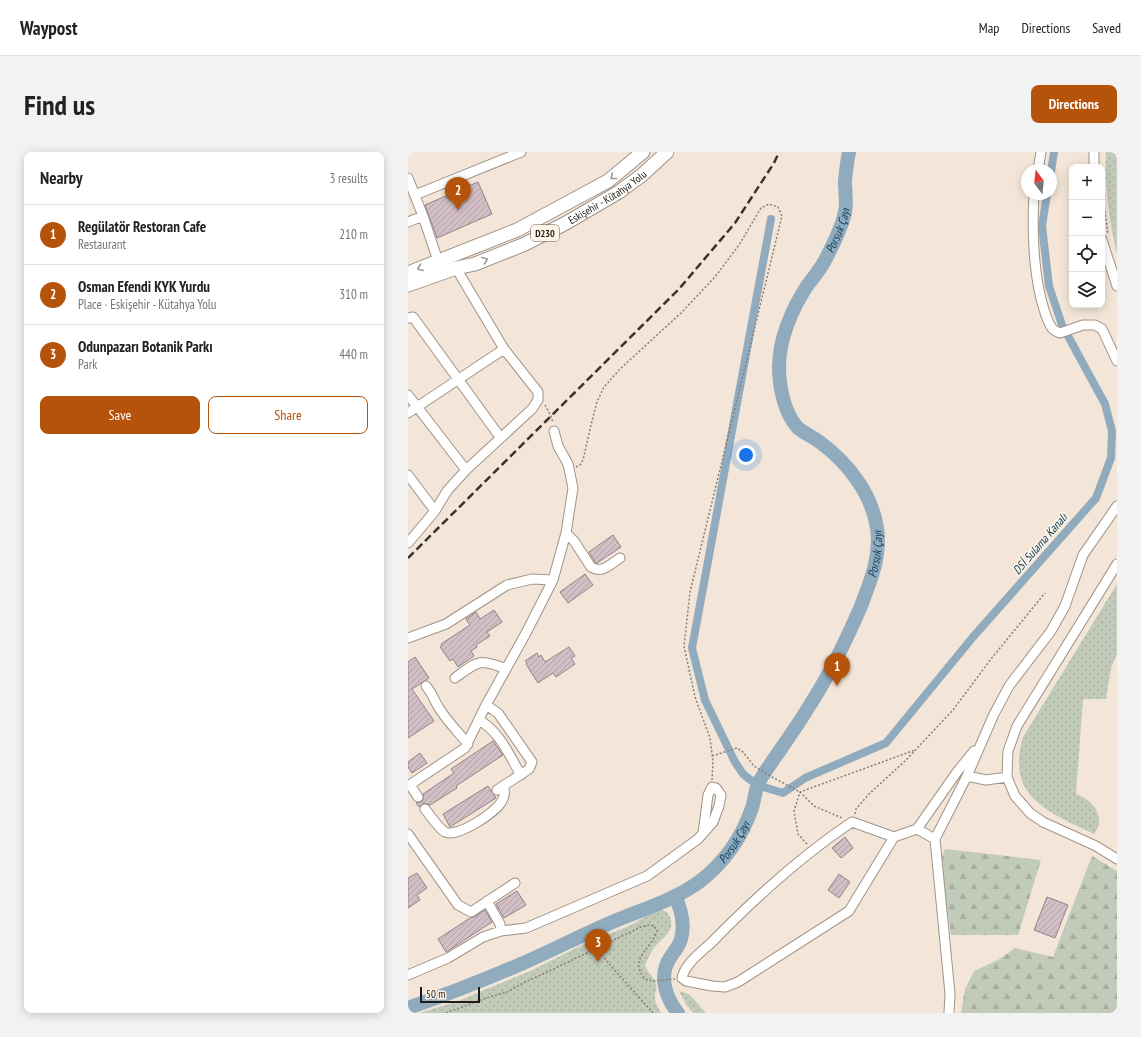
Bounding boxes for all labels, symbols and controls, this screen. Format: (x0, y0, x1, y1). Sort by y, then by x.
text: Waypost (20, 16, 77, 40)
text: Map (979, 19, 999, 37)
text: Directions (1021, 19, 1070, 37)
text: Saved (1092, 19, 1121, 37)
button: Directions (1031, 85, 1117, 123)
text: Find us (24, 86, 95, 123)
north arrow (1021, 164, 1057, 200)
map controls (1069, 164, 1105, 308)
button: + (1069, 164, 1105, 200)
text: Nearby (40, 167, 83, 189)
street label: Eskişehir - Kütahya Yolu (566, 167, 650, 227)
text: 3 results (329, 170, 368, 187)
one-way arrow (611, 172, 618, 179)
pin: 2 (445, 177, 471, 210)
button: − (1069, 200, 1105, 236)
water label: Porsuk Çayı (822, 206, 853, 255)
text: Regülatör Restoran Cafe (78, 217, 206, 236)
road number: D230 (531, 225, 559, 241)
text: 1 (50, 226, 56, 243)
text: 210 m (339, 226, 368, 243)
text: Restaurant (78, 236, 126, 253)
button: locate (1069, 236, 1105, 272)
one-way arrow (480, 257, 488, 265)
one-way arrow (417, 264, 424, 272)
button: layers (1069, 272, 1105, 308)
text: Osman Efendi KYK Yurdu (78, 277, 210, 296)
text: 2 (50, 286, 56, 303)
text: 310 m (339, 286, 368, 303)
text: Place · Eskişehir - Kütahya Yolu (78, 296, 217, 313)
text: Odunpazarı Botanik Parkı (78, 337, 213, 356)
text: 3 (50, 346, 56, 363)
text: 440 m (339, 346, 368, 363)
text: Park (78, 356, 97, 373)
button: Save (40, 396, 200, 434)
button: Share (208, 396, 368, 434)
your location (736, 445, 756, 465)
water label: DSİ Sulama Kanalı (1009, 509, 1071, 577)
water label: Porsuk Çayı (864, 529, 885, 579)
pin: 1 (824, 653, 850, 686)
water label: Porsuk Çayı (715, 818, 753, 866)
pin: 3 (585, 929, 611, 962)
scale bar (420, 985, 480, 1004)
text: 50 m (426, 987, 445, 1001)

